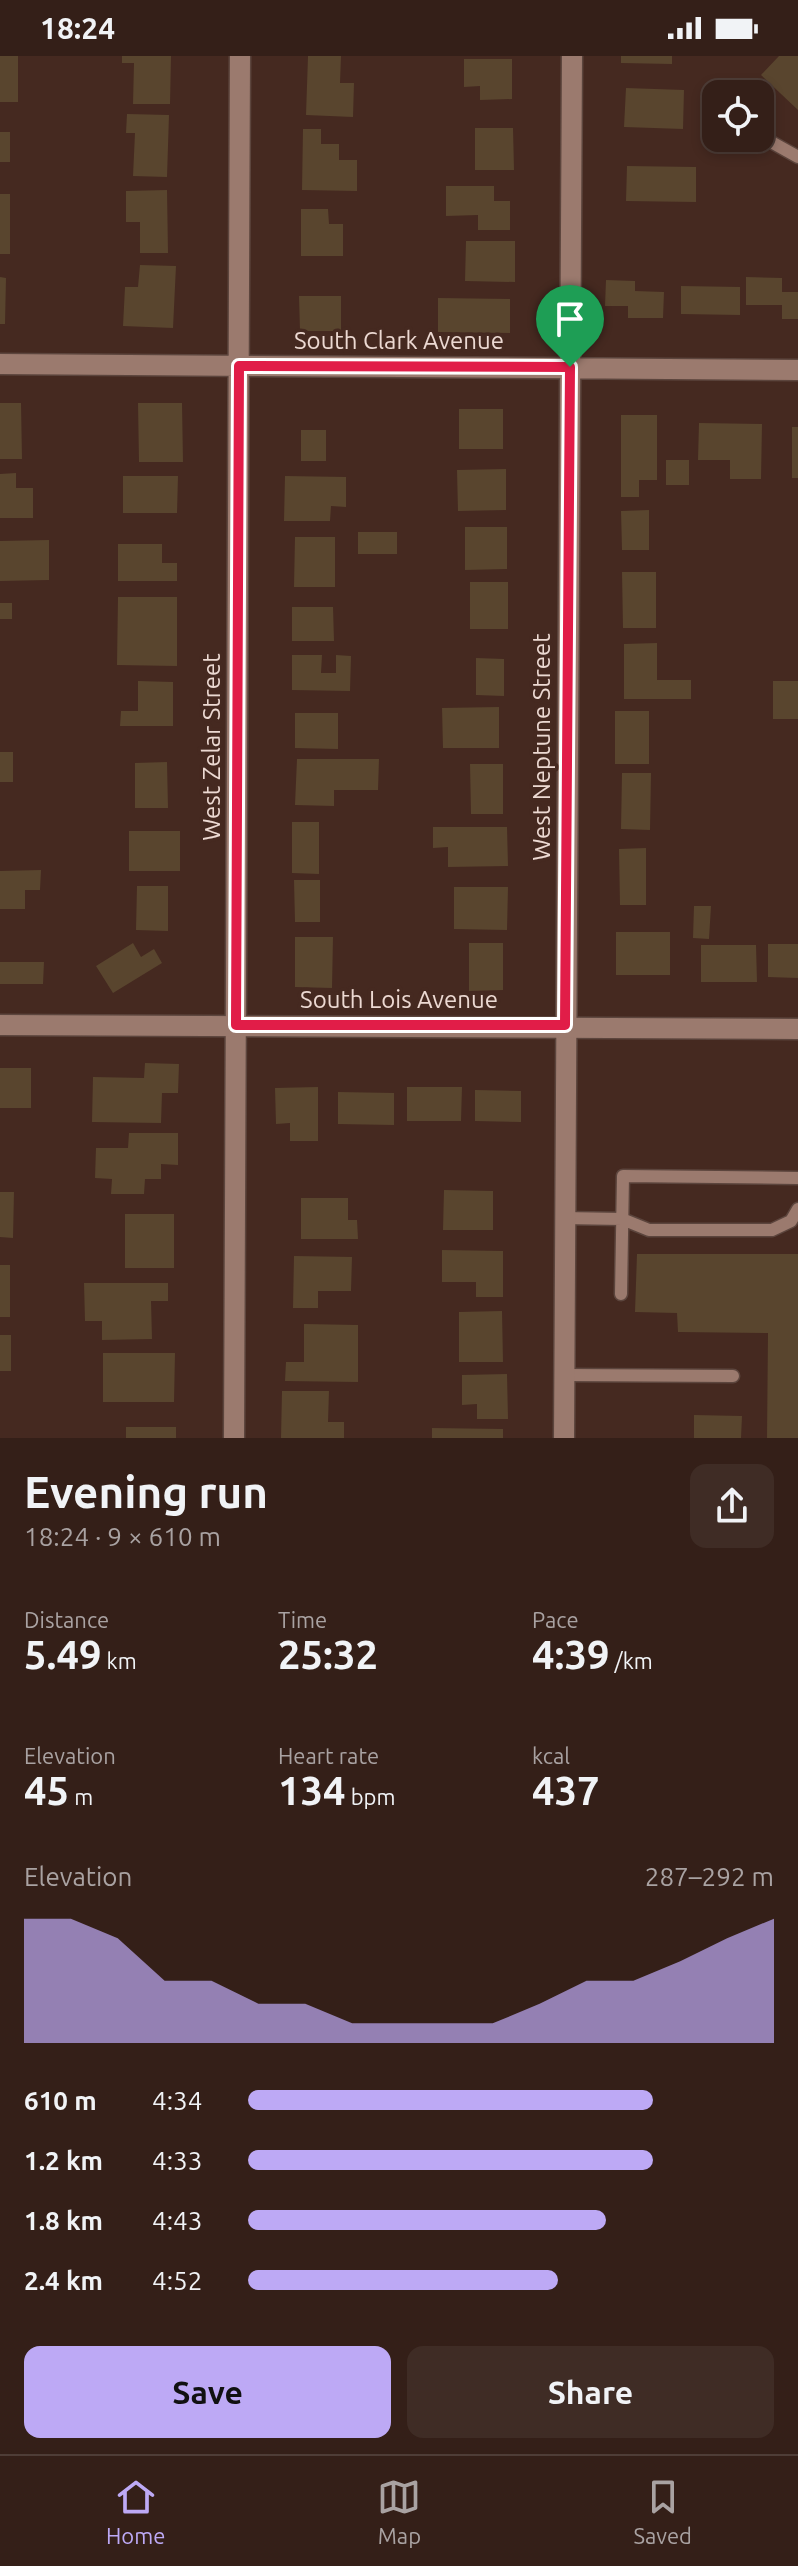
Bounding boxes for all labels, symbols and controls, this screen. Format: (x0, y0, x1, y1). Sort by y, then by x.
text: 18:24 (40, 11, 115, 45)
map controls (702, 80, 774, 152)
button: locate (702, 80, 774, 152)
pin (536, 285, 604, 367)
icon: arrive (548, 297, 592, 341)
street label: South Clark Avenue (294, 327, 504, 354)
street label: West Neptune Street (528, 633, 555, 861)
street label: West Zelar Street (198, 653, 225, 841)
street label: South Lois Avenue (300, 986, 498, 1013)
button: share (690, 1464, 774, 1548)
text: Evening run (24, 1467, 268, 1516)
text: 18:24 · 9 × 610 m (24, 1522, 221, 1551)
text: Distance (24, 1607, 109, 1632)
text: Time (278, 1607, 327, 1632)
text: Pace (532, 1607, 579, 1632)
text: 5.49 (24, 1632, 102, 1677)
text: 25:32 (278, 1632, 378, 1677)
text: 4:39 (532, 1632, 610, 1677)
text: km (102, 1648, 137, 1673)
text: /km (610, 1648, 653, 1673)
text: Elevation (24, 1743, 116, 1768)
text: Heart rate (278, 1743, 379, 1768)
text: kcal (532, 1743, 570, 1768)
text: 45 (24, 1768, 69, 1813)
text: 134 (278, 1768, 346, 1813)
text: 437 (532, 1768, 600, 1813)
text: m (69, 1784, 93, 1809)
text: bpm (346, 1784, 395, 1809)
text: Elevation (24, 1862, 132, 1891)
text: 287–292 m (645, 1862, 774, 1891)
text: 610 m (24, 2086, 97, 2115)
text: 4:34 (152, 2086, 202, 2115)
text: 1.2 km (24, 2146, 103, 2175)
text: 4:33 (152, 2146, 202, 2175)
text: 1.8 km (24, 2206, 103, 2235)
text: 4:43 (152, 2206, 202, 2235)
text: 2.4 km (24, 2266, 103, 2295)
text: 4:52 (152, 2266, 202, 2295)
button: Save (24, 2346, 391, 2438)
button: Share (407, 2346, 774, 2438)
tab: Home (106, 2475, 165, 2548)
tab: Map (377, 2475, 421, 2548)
tab: Saved (633, 2475, 692, 2548)

